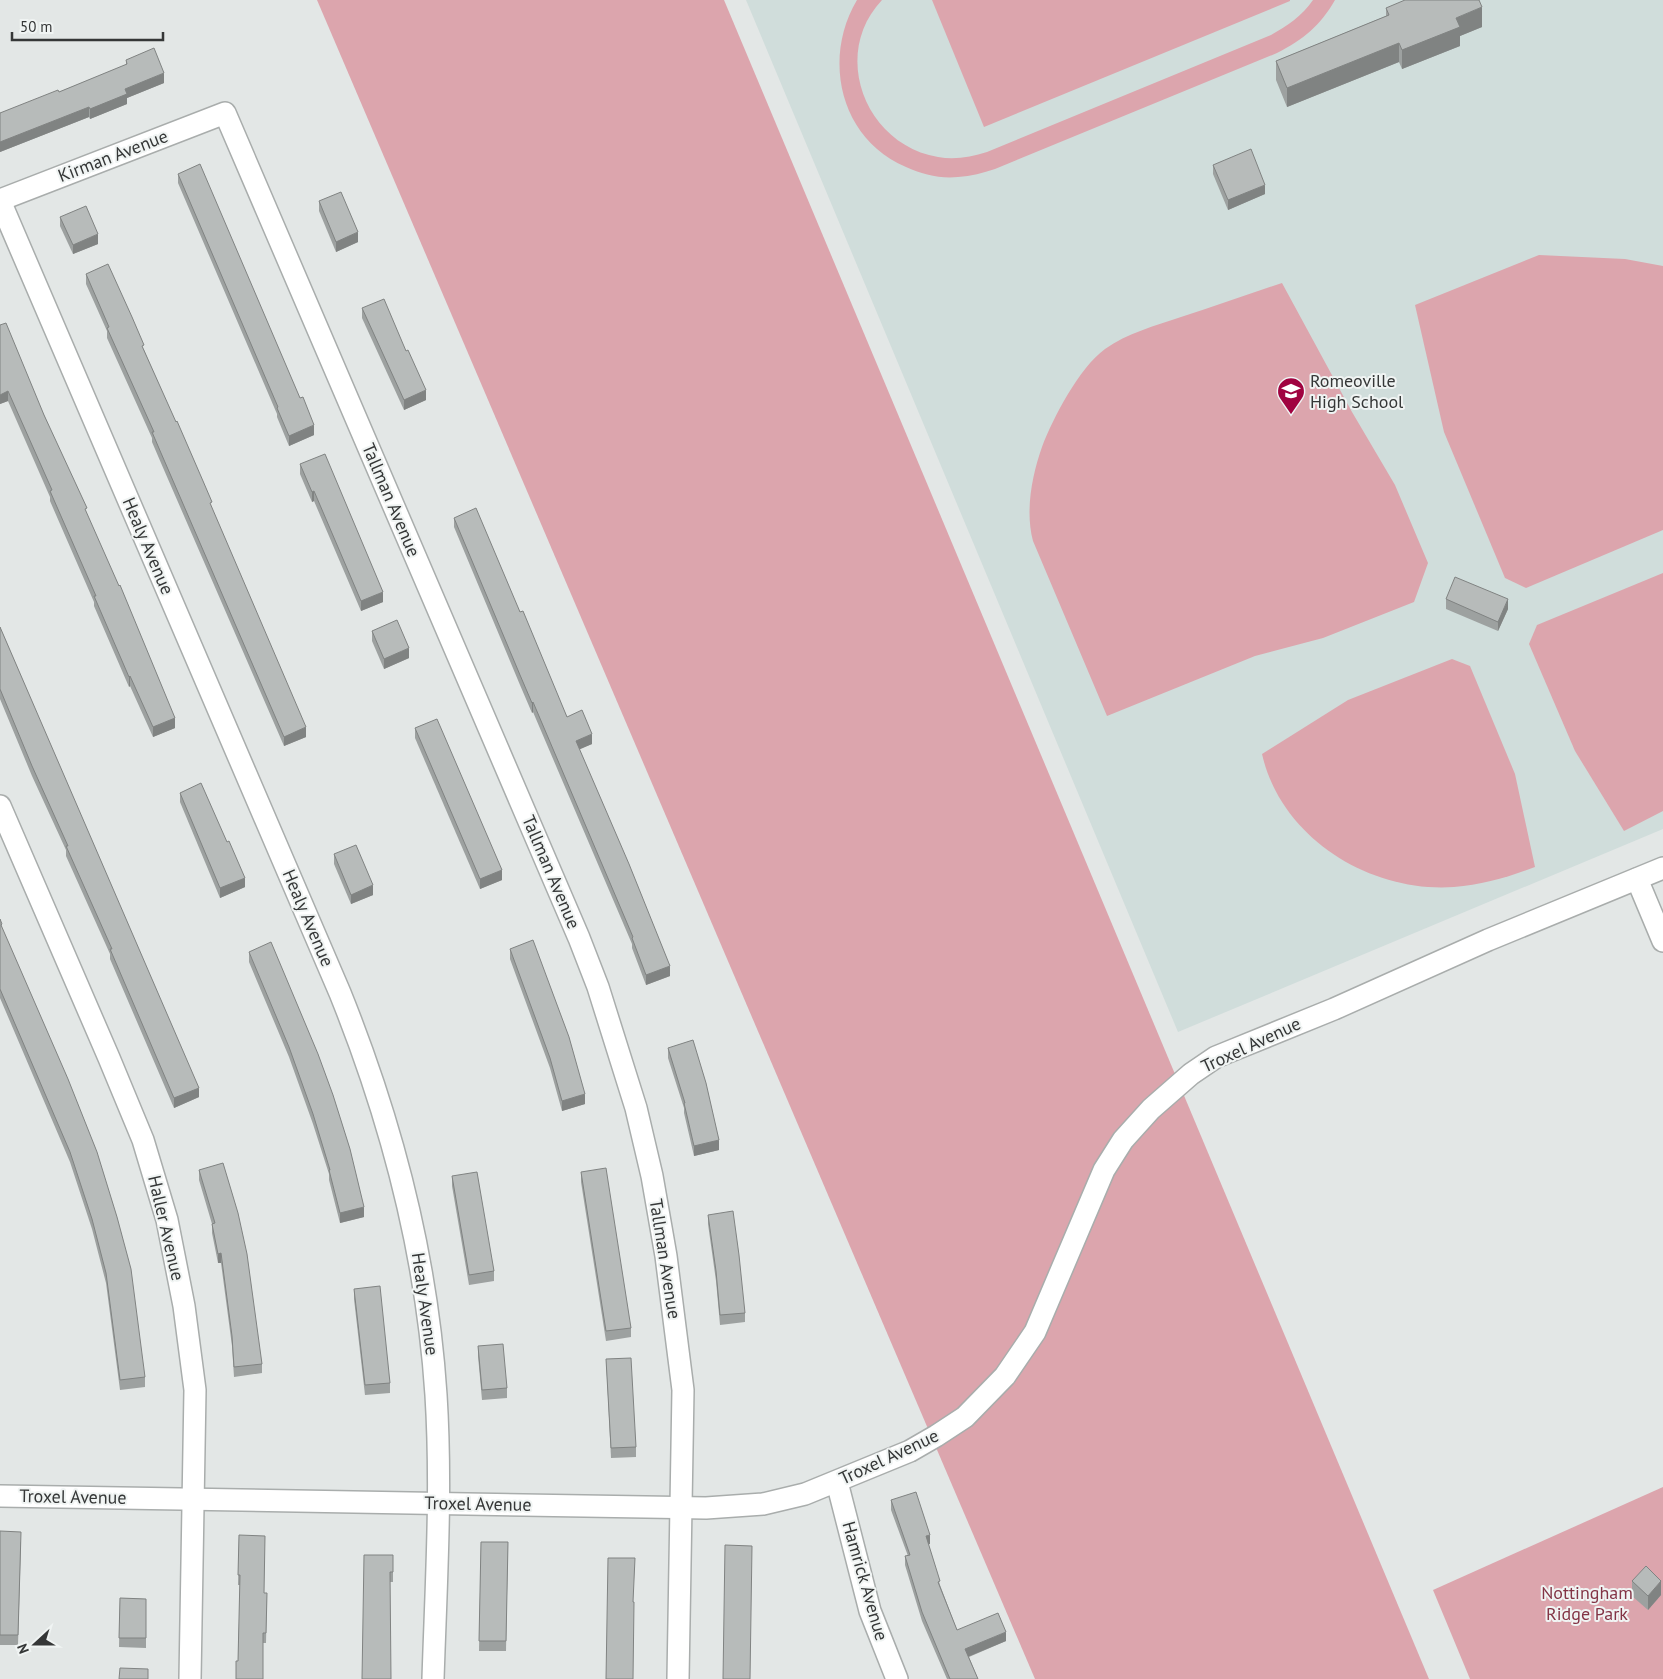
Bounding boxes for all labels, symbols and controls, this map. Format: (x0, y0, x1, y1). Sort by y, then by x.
scale bar (12, 10, 164, 42)
text: 50 m (20, 17, 53, 36)
street label: Kirman Avenue (55, 124, 171, 187)
place label: Romeoville High School (1310, 369, 1404, 413)
school or university icon: Romeoville High School (1276, 376, 1306, 415)
street label: Tallman Avenue (357, 439, 426, 560)
street label: Healy Avenue (118, 494, 179, 598)
street label: Tallman Avenue (517, 811, 586, 932)
street label: Healy Avenue (278, 866, 339, 970)
street label: Troxel Avenue (1197, 1011, 1304, 1078)
street label: Haller Avenue (143, 1173, 190, 1283)
street label: Tallman Avenue (645, 1197, 686, 1321)
street label: Healy Avenue (407, 1251, 444, 1357)
street label: Troxel Avenue (835, 1423, 942, 1490)
street label: Troxel Avenue (19, 1484, 127, 1509)
street label: Troxel Avenue (424, 1491, 532, 1516)
street label: Hamrick Avenue (837, 1518, 894, 1643)
park label: Nottingham Ridge Park (1541, 1581, 1633, 1625)
north arrow (10, 1619, 60, 1669)
text: N (13, 1641, 33, 1656)

